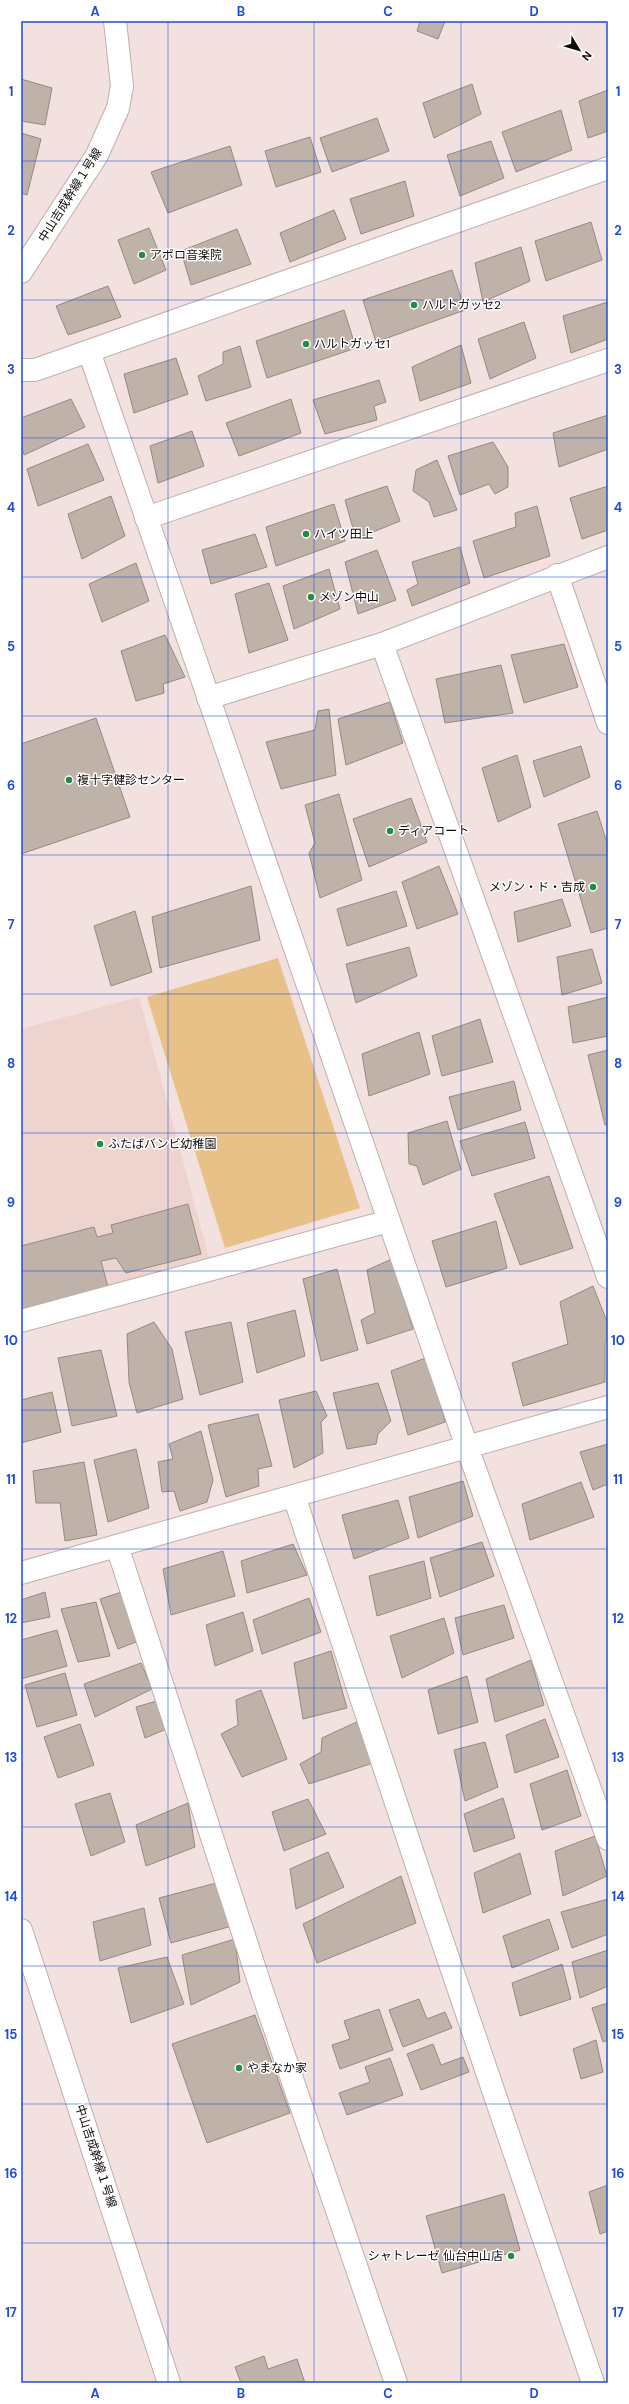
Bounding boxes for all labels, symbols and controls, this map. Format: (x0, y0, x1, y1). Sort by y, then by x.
text: A (90, 3, 100, 20)
text: B (237, 3, 245, 20)
text: C (383, 3, 393, 20)
text: D (529, 3, 539, 20)
north arrow (559, 30, 599, 70)
text: N (579, 49, 595, 64)
text: 1 (9, 83, 13, 100)
text: 1 (616, 83, 620, 100)
street label: 中山吉成幹線１号線 (35, 145, 105, 245)
text: 2 (7, 222, 15, 239)
text: 2 (614, 222, 622, 239)
place label: アポロ音楽院 (150, 247, 222, 263)
marker: アポロ音楽院 (137, 250, 147, 260)
place label: ハルトガッセ2 (422, 297, 501, 313)
marker: ハルトガッセ2 (409, 300, 419, 310)
place label: ハルトガッセ1 (314, 336, 390, 352)
marker: ハルトガッセ1 (301, 339, 311, 349)
text: 3 (7, 361, 15, 378)
text: 3 (614, 361, 622, 378)
text: 4 (7, 499, 15, 516)
text: 4 (614, 499, 622, 516)
place label: ハイツ田上 (314, 526, 374, 542)
marker: ハイツ田上 (301, 529, 311, 539)
place label: メゾン中山 (319, 589, 379, 605)
marker: メゾン中山 (306, 592, 316, 602)
text: 5 (7, 638, 15, 655)
text: 5 (614, 638, 622, 655)
place label: 複十字健診センター (77, 772, 185, 788)
marker: 複十字健診センター (64, 775, 74, 785)
text: 6 (7, 777, 15, 794)
text: 6 (614, 777, 622, 794)
place label: ディアコート (398, 823, 469, 839)
marker: ディアコート (385, 826, 395, 836)
place label: メゾン・ド・吉成 (489, 879, 585, 895)
marker: メゾン・ド・吉成 (588, 882, 598, 892)
text: 7 (8, 916, 15, 933)
text: 7 (615, 916, 622, 933)
text: 8 (7, 1055, 15, 1072)
text: 8 (614, 1055, 622, 1072)
place label: ふたばバンビ幼稚園 (108, 1136, 217, 1152)
marker: ふたばバンビ幼稚園 (95, 1139, 105, 1149)
text: 9 (7, 1194, 15, 1211)
text: 9 (614, 1194, 622, 1211)
text: 10 (4, 1332, 18, 1349)
text: 10 (611, 1332, 625, 1349)
text: 11 (6, 1471, 16, 1488)
text: 11 (613, 1471, 623, 1488)
text: 12 (5, 1610, 17, 1627)
text: 12 (612, 1610, 624, 1627)
text: 13 (5, 1749, 17, 1766)
text: 13 (612, 1749, 624, 1766)
text: 14 (4, 1888, 18, 1905)
text: 14 (611, 1888, 625, 1905)
text: 15 (5, 2026, 17, 2043)
text: 15 (612, 2026, 624, 2043)
place label: やまなか家 (247, 2060, 307, 2076)
marker: やまなか家 (234, 2063, 244, 2073)
street label: 中山吉成幹線１号線 (72, 2102, 120, 2210)
text: 16 (5, 2165, 17, 2182)
text: 16 (612, 2165, 624, 2182)
place label: シャトレーゼ 仙台中山店 (368, 2248, 503, 2264)
marker: シャトレーゼ 仙台中山店 (506, 2251, 516, 2261)
text: 17 (5, 2304, 17, 2321)
text: 17 (612, 2304, 624, 2321)
text: A (90, 2385, 100, 2402)
text: B (237, 2385, 245, 2402)
text: C (383, 2385, 393, 2402)
text: D (529, 2385, 539, 2402)

